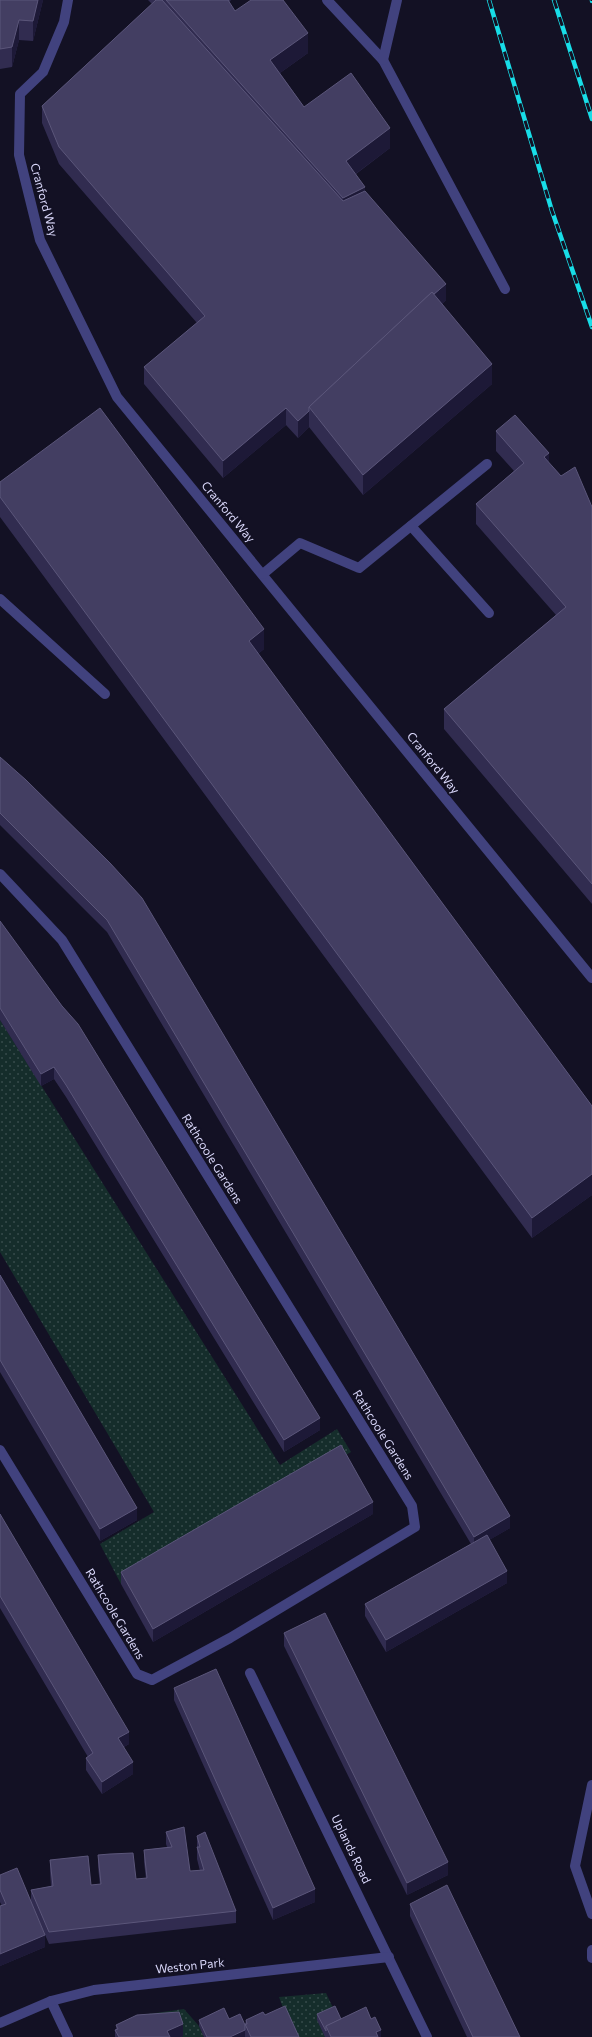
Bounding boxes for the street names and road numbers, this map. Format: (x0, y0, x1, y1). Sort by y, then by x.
street label: Cranford Way (28, 161, 61, 238)
street label: Cranford Way (199, 478, 258, 545)
street label: Cranford Way (405, 729, 463, 796)
street label: Rathcoole Gardens (180, 1111, 246, 1206)
street label: Rathcoole Gardens (351, 1387, 417, 1482)
street label: Rathcoole Gardens (83, 1566, 148, 1661)
street label: Uplands Road (329, 1812, 375, 1885)
street label: Weston Park (155, 1954, 226, 1976)

